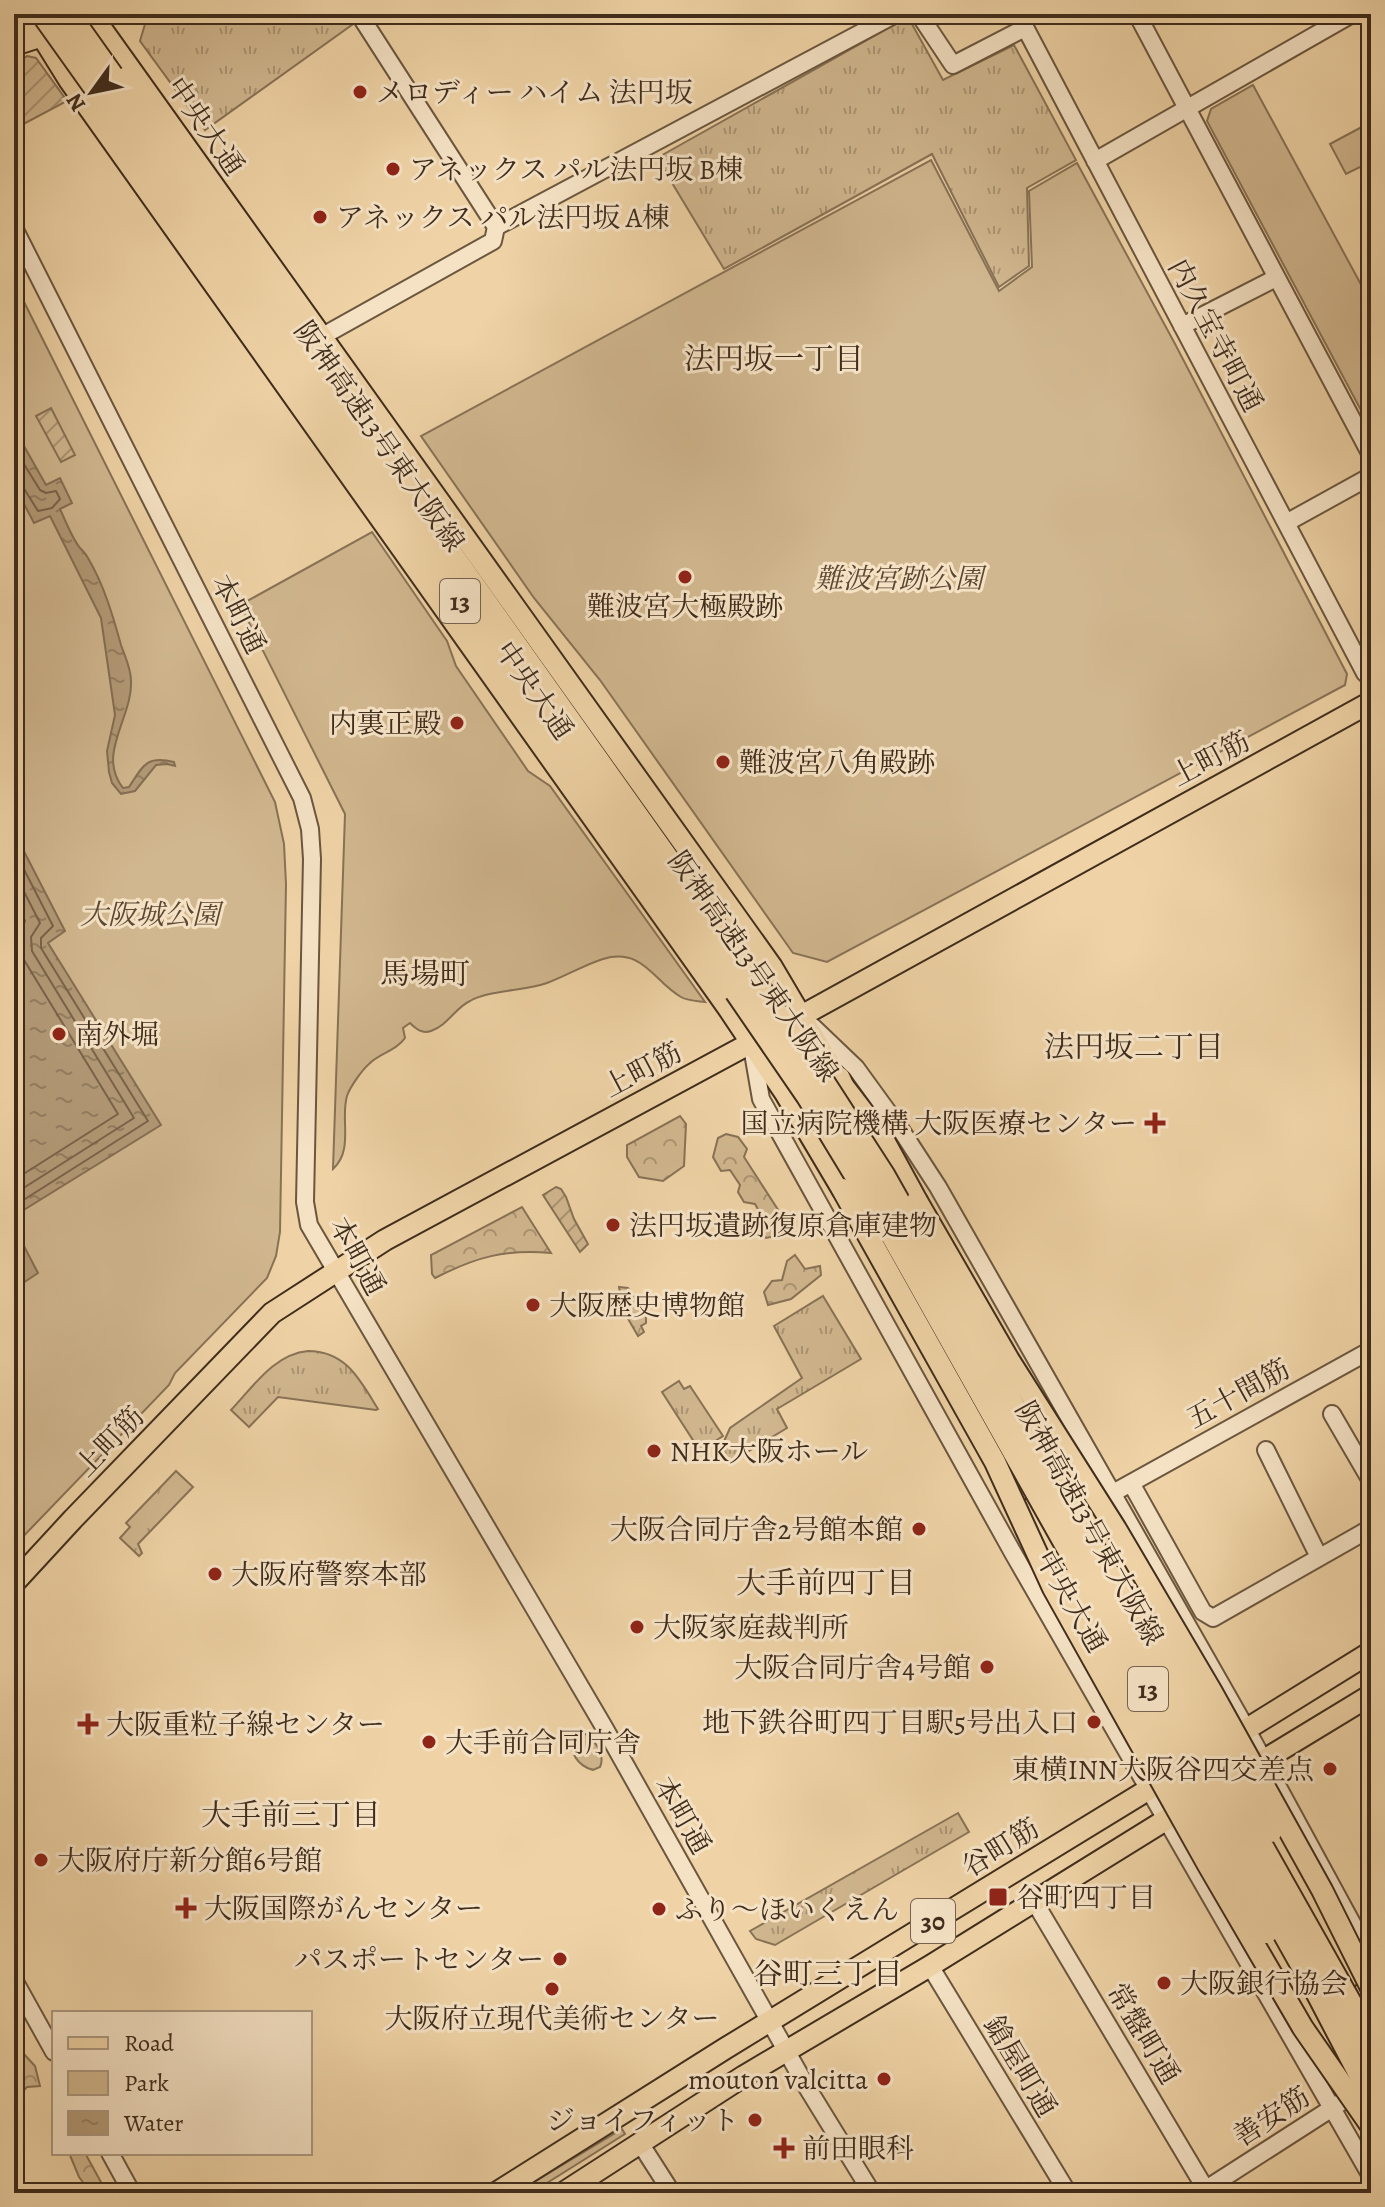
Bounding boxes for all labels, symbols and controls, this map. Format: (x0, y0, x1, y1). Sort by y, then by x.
north arrow (52, 52, 132, 132)
street label: 中央大通 (157, 70, 253, 183)
place label: メロディー ハイム 法円坂 (376, 74, 693, 112)
marker: メロディー ハイム 法円坂 (351, 83, 369, 101)
text: N (59, 87, 93, 117)
place label: アネックス パル法円坂 B棟 (409, 151, 743, 189)
marker: アネックス パル法円坂 B棟 (384, 160, 402, 178)
place label: アネックス パル法円坂 A棟 (336, 199, 670, 237)
marker: アネックス パル法円坂 A棟 (311, 208, 329, 226)
street label: 内久宝寺町通 (1159, 252, 1271, 419)
street label: 阪神高速13号東大阪線 (285, 314, 473, 559)
district label: 法円坂一丁目 (684, 339, 864, 379)
park label: 難波宮跡公園 (815, 560, 987, 598)
street label: 本町通 (202, 568, 274, 661)
marker: 難波宮大極殿跡 (676, 568, 694, 586)
road number: 13 (440, 579, 480, 623)
place label: 難波宮大極殿跡 (587, 588, 783, 626)
street label: 中央大通 (486, 634, 582, 747)
place label: 内裏正殿 (329, 705, 441, 743)
marker: 内裏正殿 (448, 714, 466, 732)
street label: 上町筋 (1164, 722, 1256, 795)
place label: 難波宮八角殿跡 (739, 744, 935, 782)
marker: 難波宮八角殿跡 (714, 753, 732, 771)
street label: 阪神高速13号東大阪線 (659, 844, 847, 1089)
park label: 大阪城公園 (80, 896, 224, 934)
district label: 馬場町 (380, 954, 470, 994)
place label: 南外堀 (75, 1016, 159, 1054)
marker: 南外堀 (50, 1025, 68, 1043)
district label: 法円坂二丁目 (1044, 1027, 1224, 1067)
street label: 上町筋 (596, 1033, 688, 1106)
place label: 国立病院機構 大阪医療センター (741, 1105, 1137, 1143)
marker: 国立病院機構 大阪医療センター (1144, 1112, 1166, 1134)
place label: 法円坂遺跡復原倉庫建物 (629, 1207, 937, 1245)
street label: 本町通 (320, 1211, 394, 1302)
marker: 法円坂遺跡復原倉庫建物 (604, 1216, 622, 1234)
place label: 大阪歴史博物館 (549, 1287, 745, 1325)
marker: 大阪歴史博物館 (524, 1296, 542, 1314)
street label: 五十間筋 (1180, 1350, 1297, 1438)
street label: 阪神高速13号東大阪線 (1006, 1395, 1172, 1652)
street label: 上町筋 (67, 1398, 153, 1485)
place label: NHK大阪ホール (670, 1433, 868, 1471)
marker: NHK大阪ホール (645, 1442, 663, 1460)
place label: 大阪合同庁舎2号館本館 (610, 1511, 903, 1549)
marker: 大阪合同庁舎2号館本館 (910, 1520, 928, 1538)
street label: 中央大通 (1027, 1543, 1116, 1660)
place label: 大阪府警察本部 (231, 1556, 427, 1594)
district label: 大手前四丁目 (736, 1563, 916, 1603)
marker: 大阪府警察本部 (206, 1565, 224, 1583)
place label: 大阪家庭裁判所 (653, 1609, 849, 1647)
marker: 大阪家庭裁判所 (628, 1618, 646, 1636)
place label: 大阪合同庁舎4号館 (734, 1649, 971, 1687)
marker: 大阪合同庁舎4号館 (978, 1658, 996, 1676)
road number: 13 (1128, 1667, 1168, 1711)
place label: 地下鉄谷町四丁目駅5号出入口 (702, 1704, 1078, 1742)
place label: 大阪重粒子線センター (106, 1706, 385, 1744)
marker: 大阪重粒子線センター (77, 1713, 99, 1735)
marker: 地下鉄谷町四丁目駅5号出入口 (1085, 1713, 1103, 1731)
place label: 大手前合同庁舎 (445, 1724, 641, 1762)
marker: 大手前合同庁舎 (420, 1733, 438, 1751)
place label: 東横INN大阪谷四交差点 (1012, 1751, 1314, 1789)
marker: 東横INN大阪谷四交差点 (1321, 1760, 1339, 1778)
street label: 本町通 (645, 1770, 720, 1861)
district label: 大手前三丁目 (201, 1795, 381, 1835)
street label: 谷町筋 (955, 1809, 1046, 1886)
place label: 大阪府庁新分館6号館 (57, 1842, 322, 1880)
marker: 大阪府庁新分館6号館 (32, 1851, 50, 1869)
place label: 谷町四丁目 (1016, 1879, 1156, 1917)
marker: 谷町四丁目 (987, 1886, 1009, 1908)
place label: 大阪国際がんセンター (204, 1890, 483, 1928)
place label: ふり〜ほいくえん (675, 1891, 899, 1929)
marker: 大阪国際がんセンター (175, 1897, 197, 1919)
road number: 30 (911, 1899, 955, 1943)
marker: ふり〜ほいくえん (650, 1900, 668, 1918)
place label: パスポートセンター (294, 1941, 544, 1979)
marker: パスポートセンター (551, 1950, 569, 1968)
district label: 谷町三丁目 (753, 1954, 903, 1994)
place label: 大阪銀行協会 (1180, 1965, 1348, 2003)
marker: 大阪銀行協会 (1155, 1974, 1173, 1992)
street label: 常盤町通 (1098, 1976, 1188, 2091)
marker: 大阪府立現代美術センター (543, 1980, 561, 1998)
place label: 大阪府立現代美術センター (385, 2000, 719, 2038)
street label: 鎗屋町通 (975, 2009, 1065, 2124)
legend (52, 2011, 312, 2155)
text: Road (124, 2027, 174, 2059)
place label: mouton valcitta (688, 2061, 868, 2099)
text: Park (124, 2067, 169, 2099)
marker: mouton valcitta (875, 2070, 893, 2088)
street label: 善安筋 (1226, 2078, 1317, 2156)
place label: ジョイフィット (547, 2102, 739, 2140)
text: Water (123, 2107, 184, 2139)
marker: ジョイフィット (746, 2111, 764, 2129)
place label: 前田眼科 (802, 2130, 914, 2168)
marker: 前田眼科 (773, 2137, 795, 2159)

